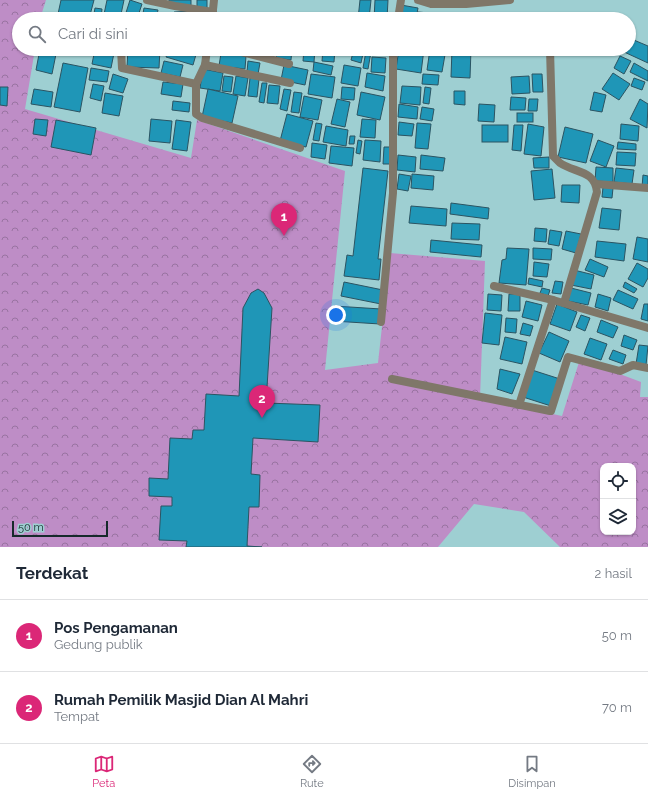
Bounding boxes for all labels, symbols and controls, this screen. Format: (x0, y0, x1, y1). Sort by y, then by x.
search box (12, 12, 636, 56)
icon: search (26, 23, 48, 45)
text: Cari di sini (58, 25, 128, 43)
pin: 1 (271, 203, 297, 236)
your location (326, 305, 346, 325)
pin: 2 (249, 385, 275, 418)
map controls (600, 463, 636, 535)
button: locate (600, 463, 636, 499)
button: layers (600, 499, 636, 535)
scale bar (12, 519, 108, 538)
text: 50 m (18, 521, 44, 534)
text: Terdekat (16, 563, 88, 583)
text: 2 hasil (595, 566, 632, 581)
text: Pos Pengamanan (54, 619, 178, 637)
text: 1 (26, 628, 32, 643)
text: 50 m (602, 628, 632, 643)
text: Gedung publik (54, 637, 143, 652)
text: Rumah Pemilik Masjid Dian Al Mahri (54, 691, 308, 709)
text: 2 (25, 700, 33, 715)
text: 70 m (602, 700, 632, 715)
text: Tempat (54, 709, 99, 724)
tab: Peta (92, 753, 115, 790)
tab: Rute (300, 753, 324, 790)
tab: Disimpan (508, 753, 556, 790)

